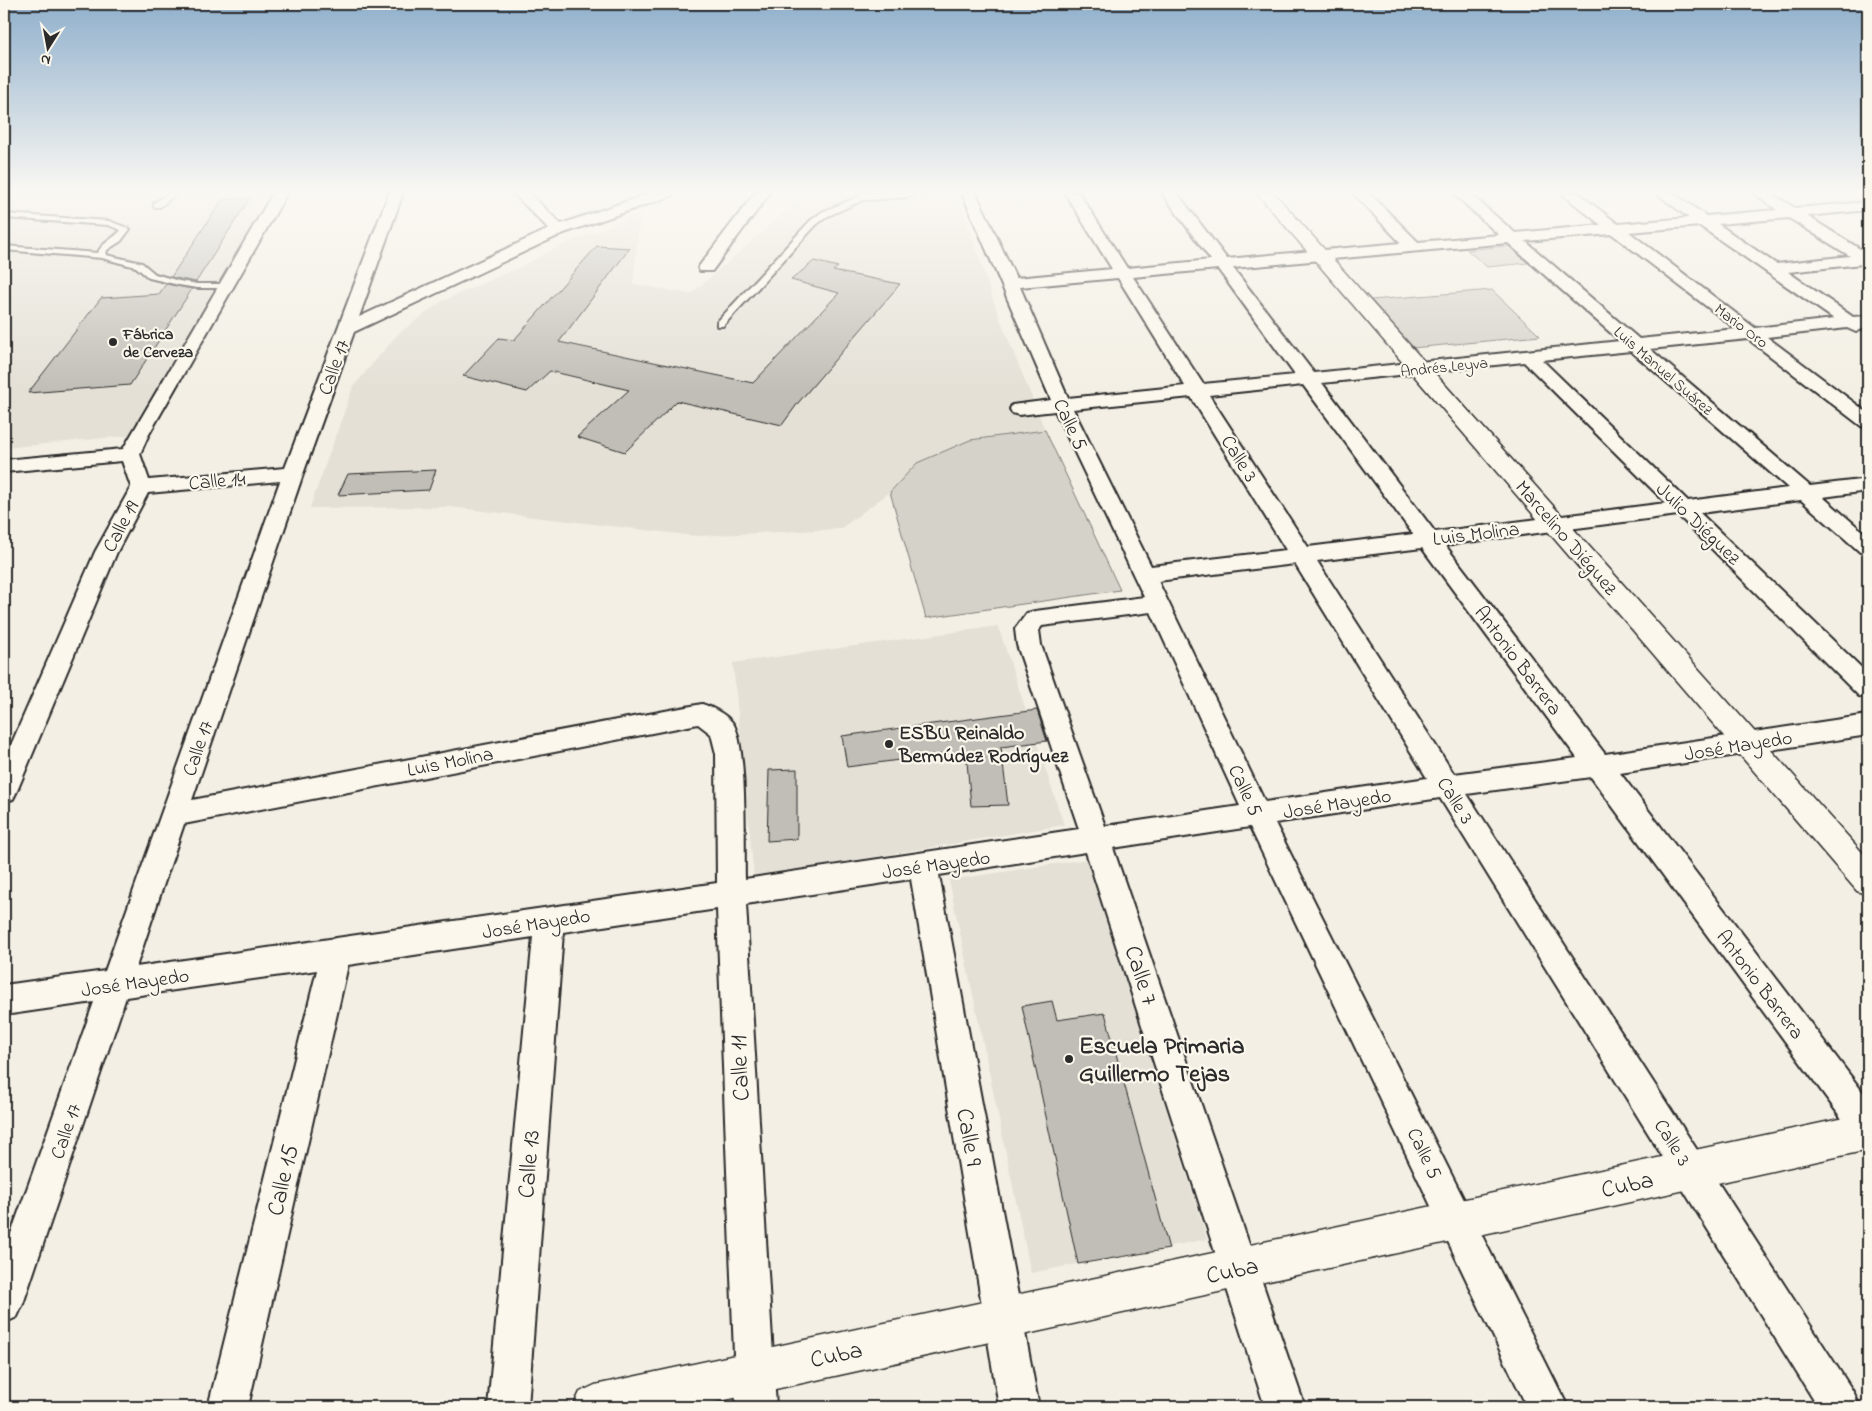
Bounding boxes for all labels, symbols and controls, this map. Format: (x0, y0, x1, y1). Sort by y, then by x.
north arrow (22, 22, 72, 72)
text: N (39, 48, 52, 70)
street label: Mario Oro (1709, 298, 1773, 355)
street label: Luis Manuel Suárez (1607, 321, 1718, 422)
place label: Fábrica de Cerveza (122, 323, 194, 365)
marker: Fábrica de Cerveza (107, 336, 119, 348)
street label: Calle 17 (312, 336, 359, 400)
street label: Andrés Leyva (1399, 351, 1489, 385)
street label: Calle 5 (1044, 395, 1093, 456)
street label: Calle 3 (1212, 430, 1264, 489)
street label: Calle 14 (188, 466, 247, 499)
street label: Marcelino Diéguez (1506, 475, 1624, 604)
street label: Julio Diéguez (1647, 477, 1747, 574)
street label: Calle 19 (97, 496, 148, 558)
street label: Luis Molina (1431, 516, 1521, 555)
street label: Antonio Barrera (1466, 601, 1568, 722)
street label: Calle 17 (176, 717, 222, 781)
place label: ESBU Reinaldo Bermúdez Rodríguez (898, 720, 1069, 773)
street label: José Mayedo (1682, 725, 1794, 770)
marker: ESBU Reinaldo Bermúdez Rodríguez (883, 738, 895, 750)
street label: Luis Molina (405, 741, 496, 786)
street label: Calle 5 (1219, 761, 1268, 822)
street label: Calle 3 (1428, 772, 1480, 831)
street label: José Mayedo (1281, 783, 1393, 828)
street label: José Mayedo (880, 845, 992, 888)
street label: José Mayedo (480, 903, 592, 948)
street label: Antonio Barrera (1708, 925, 1810, 1046)
street label: Calle 7 (1114, 941, 1166, 1010)
street label: José Mayedo (79, 963, 191, 1006)
place label: Escuela Primaria Guillermo Tejas (1079, 1030, 1244, 1093)
street label: Calle 11 (722, 1034, 761, 1102)
marker: Escuela Primaria Guillermo Tejas (1063, 1053, 1075, 1065)
street label: Calle 17 (44, 1100, 90, 1164)
street label: Calle 9 (945, 1106, 990, 1170)
street label: Calle 3 (1645, 1114, 1697, 1173)
street label: Calle 5 (1398, 1124, 1448, 1185)
street label: Calle 13 (510, 1129, 551, 1200)
street label: Calle 15 (259, 1141, 310, 1220)
street label: Cuba (1598, 1164, 1657, 1209)
street label: Cuba (1203, 1250, 1262, 1295)
street label: Cuba (807, 1334, 866, 1379)

